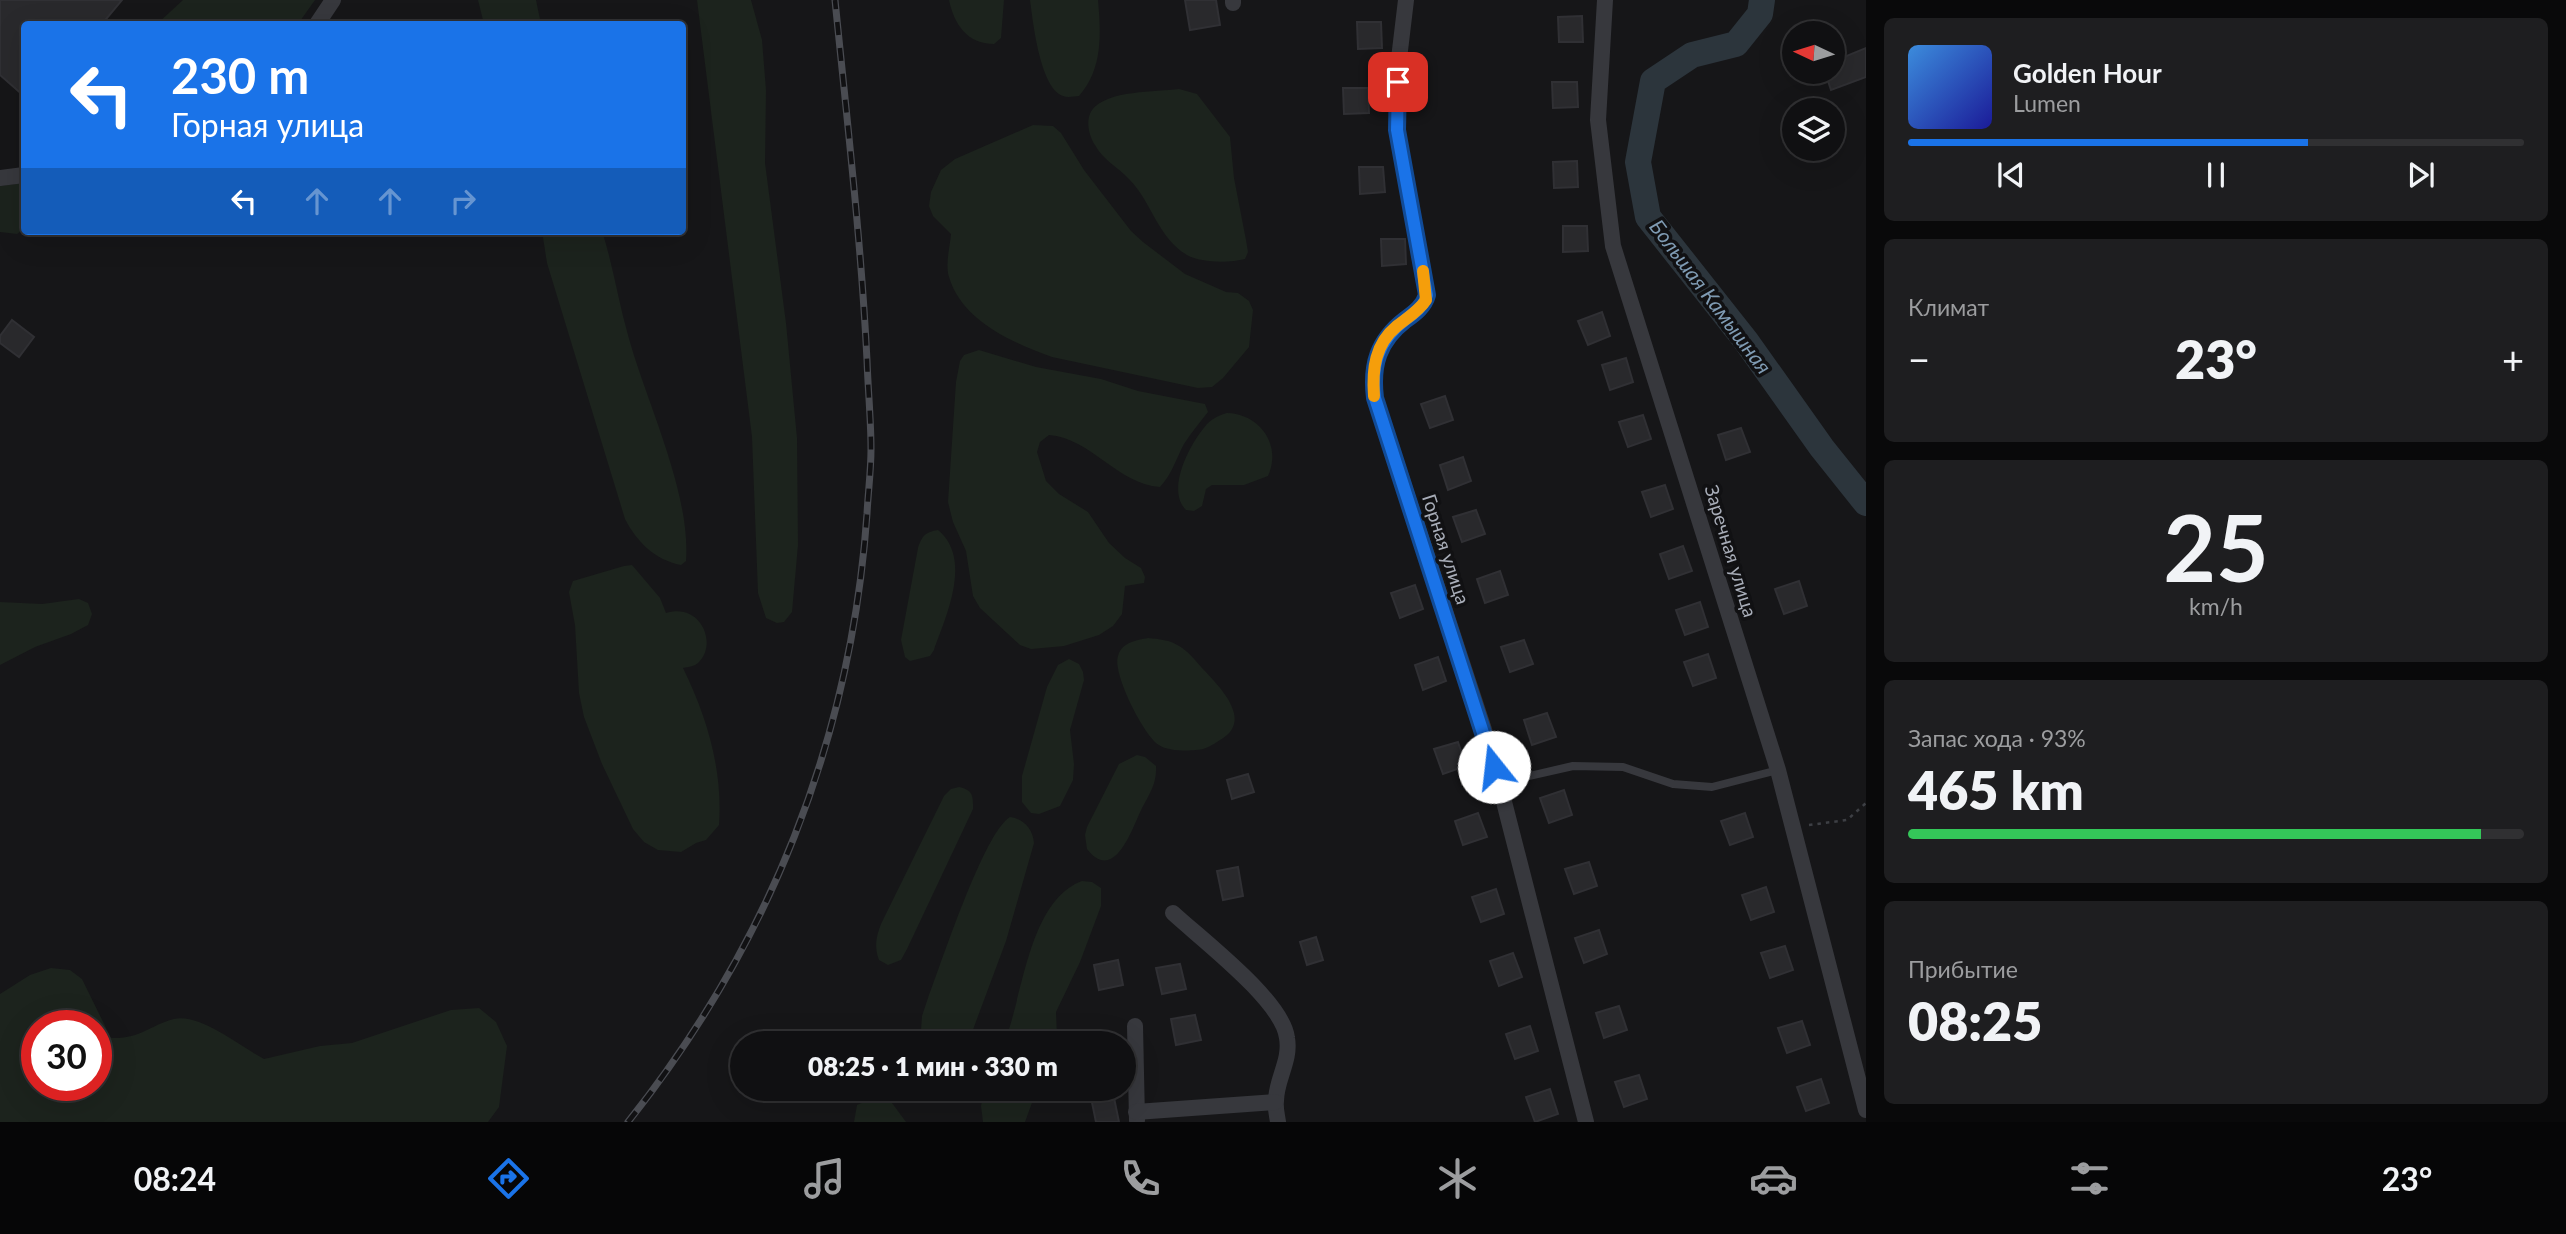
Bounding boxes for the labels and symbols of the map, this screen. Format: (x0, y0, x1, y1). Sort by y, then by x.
north arrow (1782, 21, 1844, 84)
pin (1368, 52, 1428, 112)
water label: Большая Камышная (1645, 214, 1777, 378)
street label: Заречная улица (1700, 482, 1762, 620)
street label: Горная улица (1418, 491, 1475, 607)
position arrow (1457, 730, 1531, 804)
speed limit sign: 30 (21, 1010, 112, 1101)

